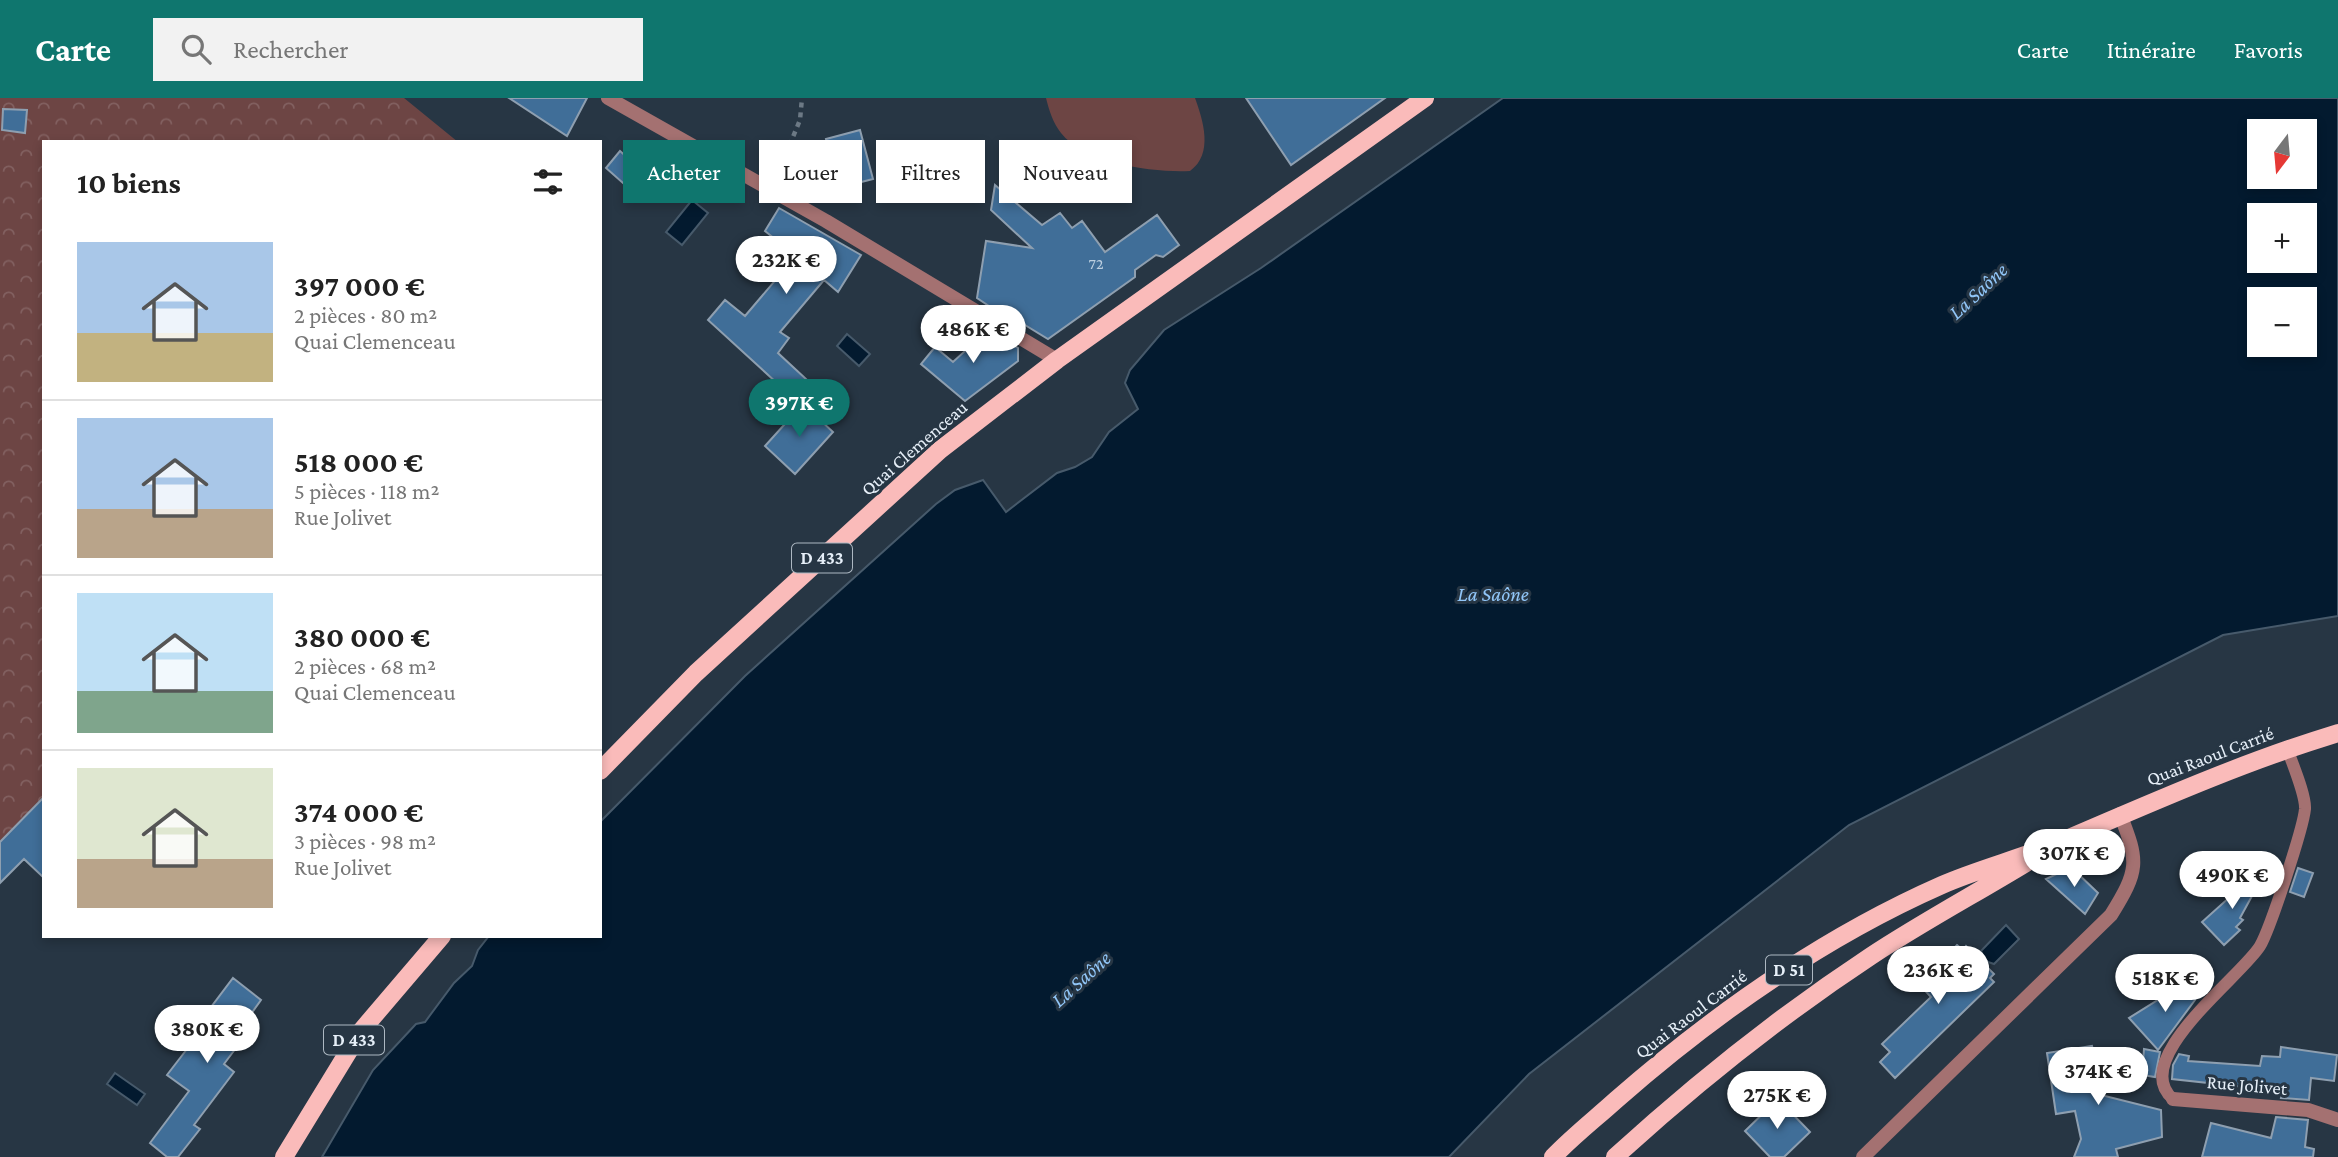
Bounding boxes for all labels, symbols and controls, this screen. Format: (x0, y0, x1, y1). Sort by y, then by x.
search box (153, 18, 643, 81)
icon: search (177, 30, 215, 68)
text: Carte (35, 31, 111, 68)
text: Rechercher (233, 35, 349, 64)
text: Carte (2017, 36, 2069, 63)
text: Itinéraire (2107, 36, 2196, 63)
text: Favoris (2234, 36, 2303, 63)
north arrow (2247, 119, 2317, 189)
map controls (2247, 119, 2317, 357)
chip: Acheter (623, 140, 745, 203)
chip: Louer (759, 140, 862, 203)
chip: Filtres (876, 140, 985, 203)
chip: Nouveau (999, 140, 1132, 203)
icon: filters (529, 163, 567, 201)
text: 10 biens (77, 166, 181, 199)
button: + (2247, 203, 2317, 273)
pin: 232K € (729, 236, 843, 296)
text: 232K € (752, 246, 820, 272)
house number: 72 (1089, 255, 1104, 272)
water label: La Saône (1944, 258, 2012, 324)
text: 397 000 € (294, 269, 425, 302)
icon: home (133, 270, 217, 354)
button: − (2247, 287, 2317, 357)
text: 2 pièces · 80 m² (294, 302, 437, 328)
pin: 486K € (916, 306, 1030, 365)
text: 486K € (937, 315, 1009, 341)
text: Quai Clemenceau (294, 328, 456, 354)
pin: 397K € (742, 380, 856, 439)
text: 397K € (765, 389, 833, 415)
street label: Quai Clemenceau (857, 396, 971, 500)
text: 518 000 € (294, 445, 423, 478)
icon: home (133, 446, 217, 530)
text: 5 pièces · 118 m² (294, 478, 440, 504)
text: Rue Jolivet (294, 504, 391, 530)
road number: D 433 (792, 544, 852, 572)
water label: La Saône (1457, 582, 1529, 606)
text: 380 000 € (294, 620, 430, 653)
icon: home (133, 621, 217, 705)
text: 2 pièces · 68 m² (294, 653, 436, 679)
text: Quai Clemenceau (294, 679, 456, 705)
street label: Quai Raoul Carrié (2144, 722, 2276, 790)
text: 374 000 € (294, 795, 423, 828)
icon: home (133, 796, 217, 880)
text: 3 pièces · 98 m² (294, 828, 436, 854)
pin: 307K € (2017, 830, 2131, 889)
text: 307K € (2039, 839, 2109, 865)
pin: 490K € (2175, 852, 2289, 911)
text: Rue Jolivet (294, 854, 391, 880)
text: 490K € (2195, 861, 2269, 887)
water label: La Saône (1046, 946, 1116, 1012)
pin: 236K € (1881, 946, 1995, 1006)
pin: 518K € (2108, 954, 2222, 1014)
road number: D 51 (1766, 956, 1812, 984)
text: 236K € (1903, 956, 1973, 982)
text: 518K € (2131, 964, 2199, 990)
street label: Quai Raoul Carrié (1631, 965, 1751, 1063)
pin: 380K € (150, 1006, 264, 1065)
text: 380K € (171, 1015, 243, 1041)
road number: D 433 (324, 1026, 384, 1055)
pin: 374K € (2041, 1048, 2155, 1107)
text: 374K € (2064, 1057, 2132, 1083)
street label: Rue Jolivet (2206, 1071, 2289, 1099)
pin: 275K € (1720, 1072, 1834, 1131)
text: 275K € (1743, 1081, 1811, 1107)

